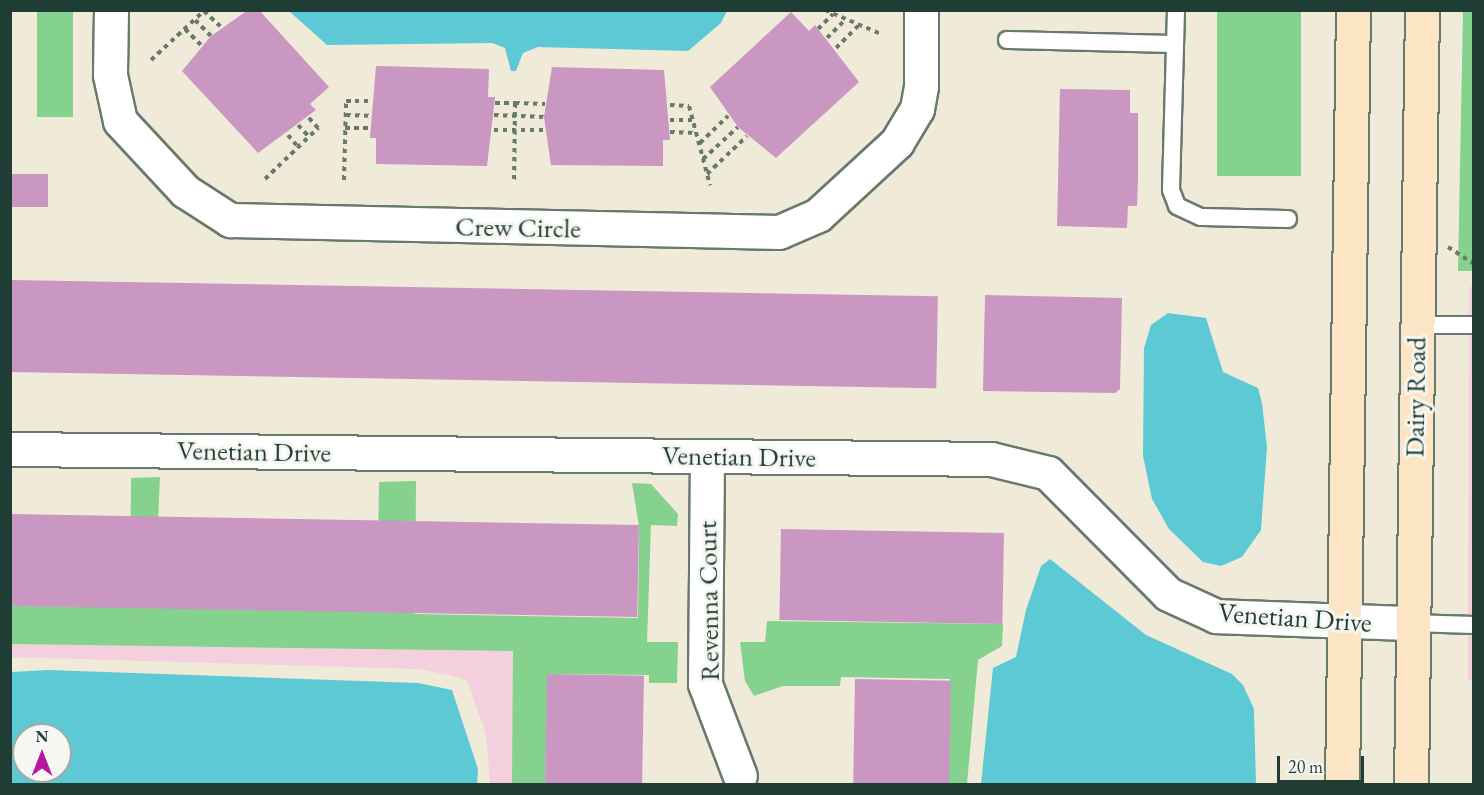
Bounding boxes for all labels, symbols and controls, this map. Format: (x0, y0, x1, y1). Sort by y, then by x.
street label: Crew Circle (455, 210, 581, 244)
street label: Dairy Road (1398, 336, 1432, 458)
street label: Venetian Drive (177, 433, 331, 469)
street label: Venetian Drive (662, 438, 816, 474)
street label: Revenna Court (690, 521, 726, 681)
street label: Venetian Drive (1217, 595, 1373, 639)
north arrow (12, 723, 72, 783)
text: N (36, 726, 48, 747)
scale bar (1280, 744, 1367, 782)
text: 20 m (1288, 755, 1323, 778)

